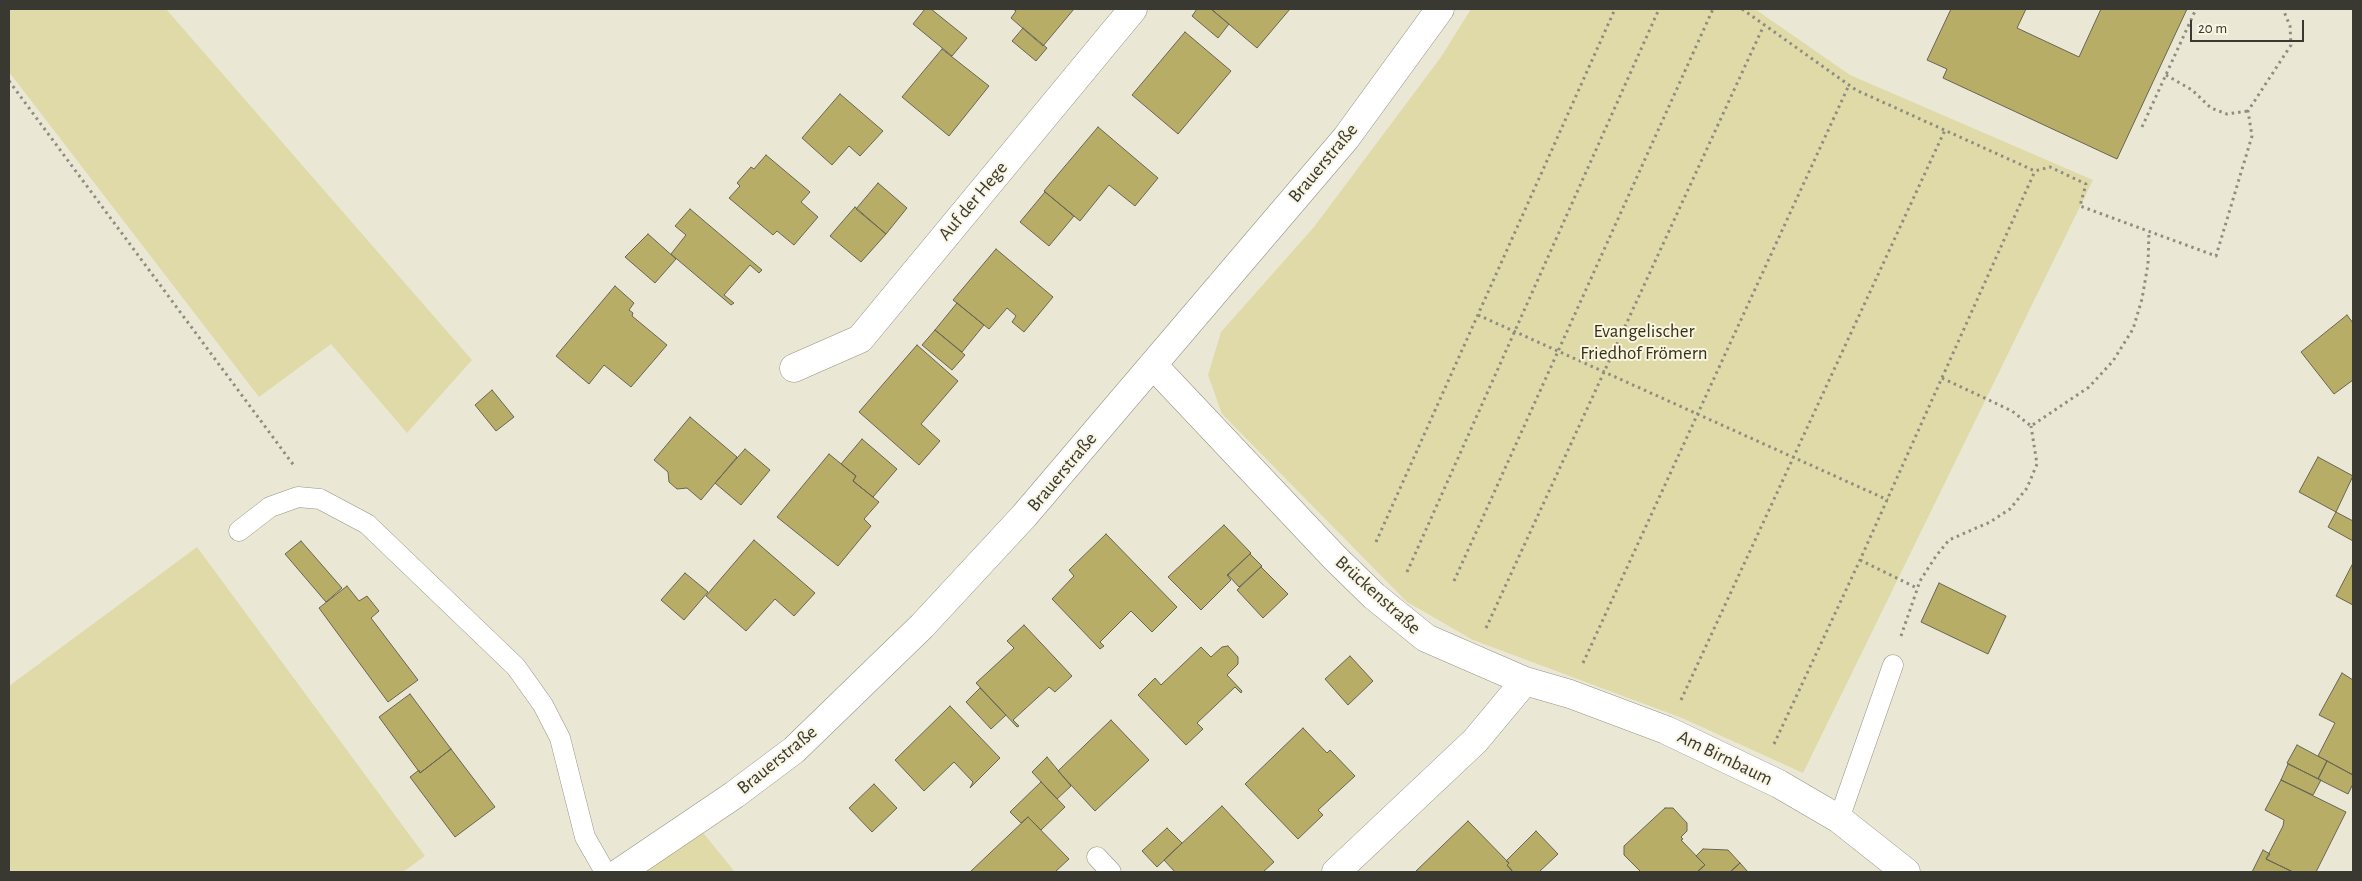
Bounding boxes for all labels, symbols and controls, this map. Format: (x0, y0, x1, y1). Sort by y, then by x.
scale bar (2192, 10, 2306, 42)
text: 20 m (2198, 21, 2227, 36)
street label: Brauerstraße (1283, 119, 1363, 207)
street label: Auf der Hege (933, 157, 1013, 245)
park label: Evangelischer Friedhof Frömern (1580, 320, 1708, 364)
street label: Brauerstraße (1022, 428, 1102, 516)
street label: Brückenstraße (1331, 551, 1425, 639)
street label: Brauerstraße (732, 721, 822, 799)
street label: Am Birnbaum (1674, 725, 1776, 791)

